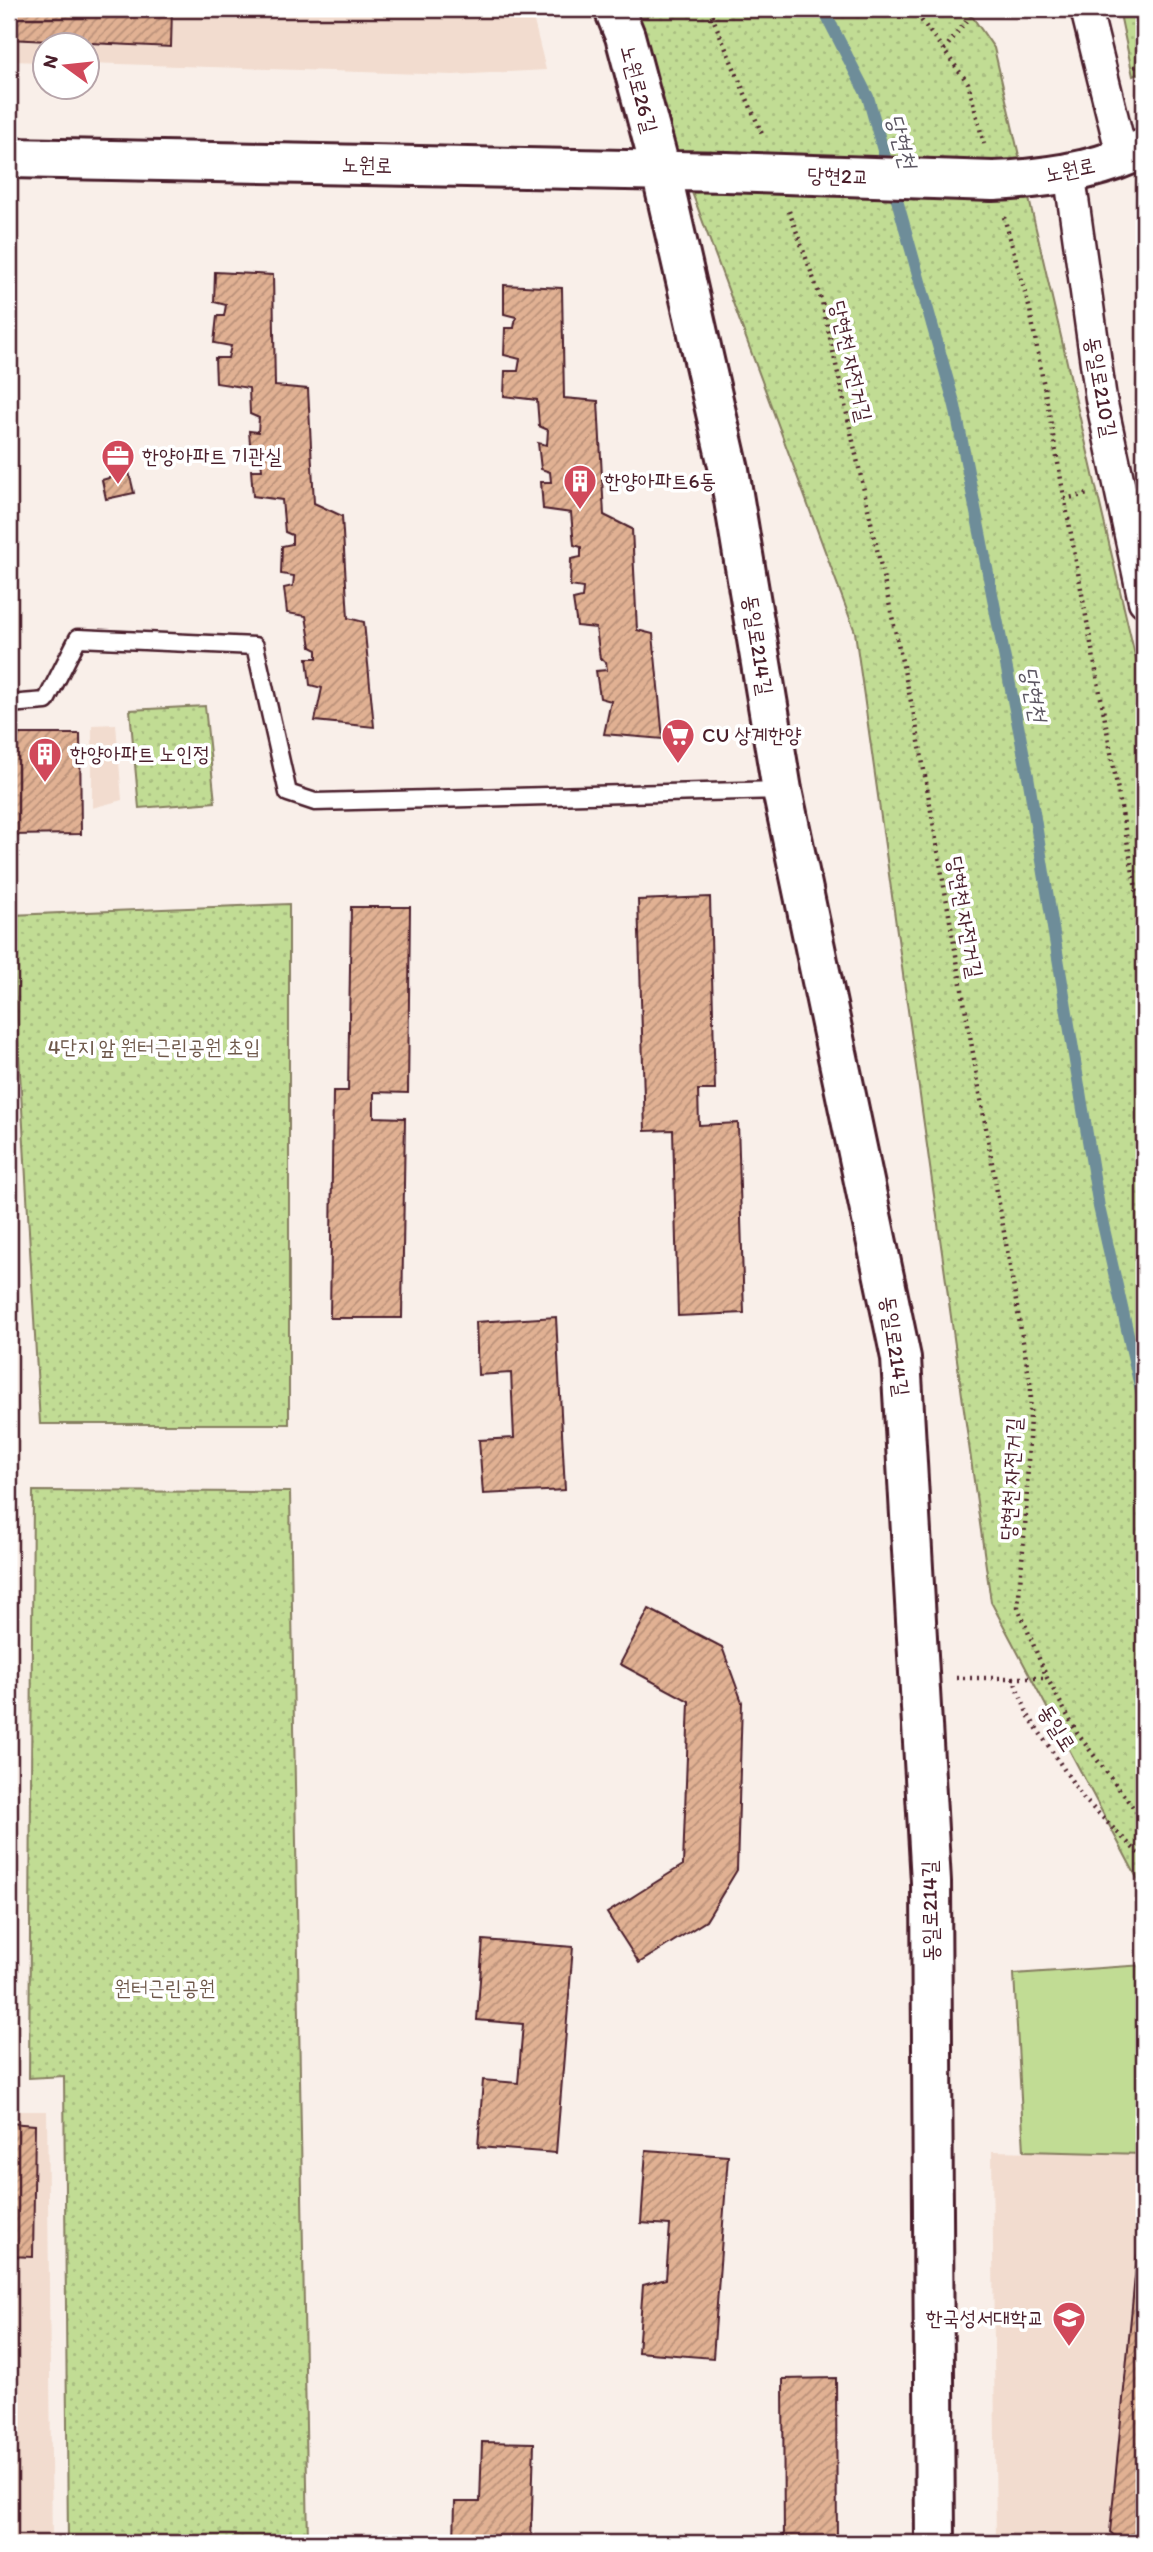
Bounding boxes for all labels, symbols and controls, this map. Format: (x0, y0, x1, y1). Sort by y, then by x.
north arrow (32, 32, 102, 102)
street label: 노원로26길 (616, 42, 663, 136)
text: N (37, 53, 63, 71)
water label: 당현천 (881, 110, 924, 174)
street label: 노원로 (341, 152, 393, 177)
street label: 노원로 (1042, 152, 1097, 187)
street label: 당현2교 (807, 162, 869, 189)
street label: 당현천 자전거길 (825, 298, 878, 424)
street label: 동일로210길 (1080, 335, 1123, 439)
office icon: 한양아파트 기관실 (99, 437, 137, 486)
place label: 한양아파트 기관실 (142, 443, 282, 468)
building icon: 한양아파트6동 (561, 462, 599, 511)
place label: 한양아파트6동 (604, 468, 717, 493)
street label: 동일로214길 (738, 593, 779, 697)
water label: 당현천 (1015, 664, 1054, 726)
supermarket icon: CU 상계한양 (659, 716, 697, 765)
place label: CU 상계한양 (702, 722, 802, 747)
building icon: 한양아파트 노인정 (26, 735, 64, 784)
place label: 한양아파트 노인정 (70, 741, 210, 766)
street label: 당현천 자전거길 (943, 854, 989, 980)
park label: 4단지 앞 원터근린공원 초입 (48, 1034, 260, 1059)
street label: 동일로214길 (876, 1294, 915, 1398)
street label: 당현천 자전거길 (995, 1417, 1026, 1541)
street label: 동일로 (1033, 1700, 1081, 1756)
street label: 동일로214길 (916, 1860, 943, 1962)
park label: 원터근린공원 (114, 1975, 216, 2000)
school or university icon: 한국성서대학교 (1050, 2299, 1088, 2348)
place label: 한국성서대학교 (926, 2305, 1044, 2330)

